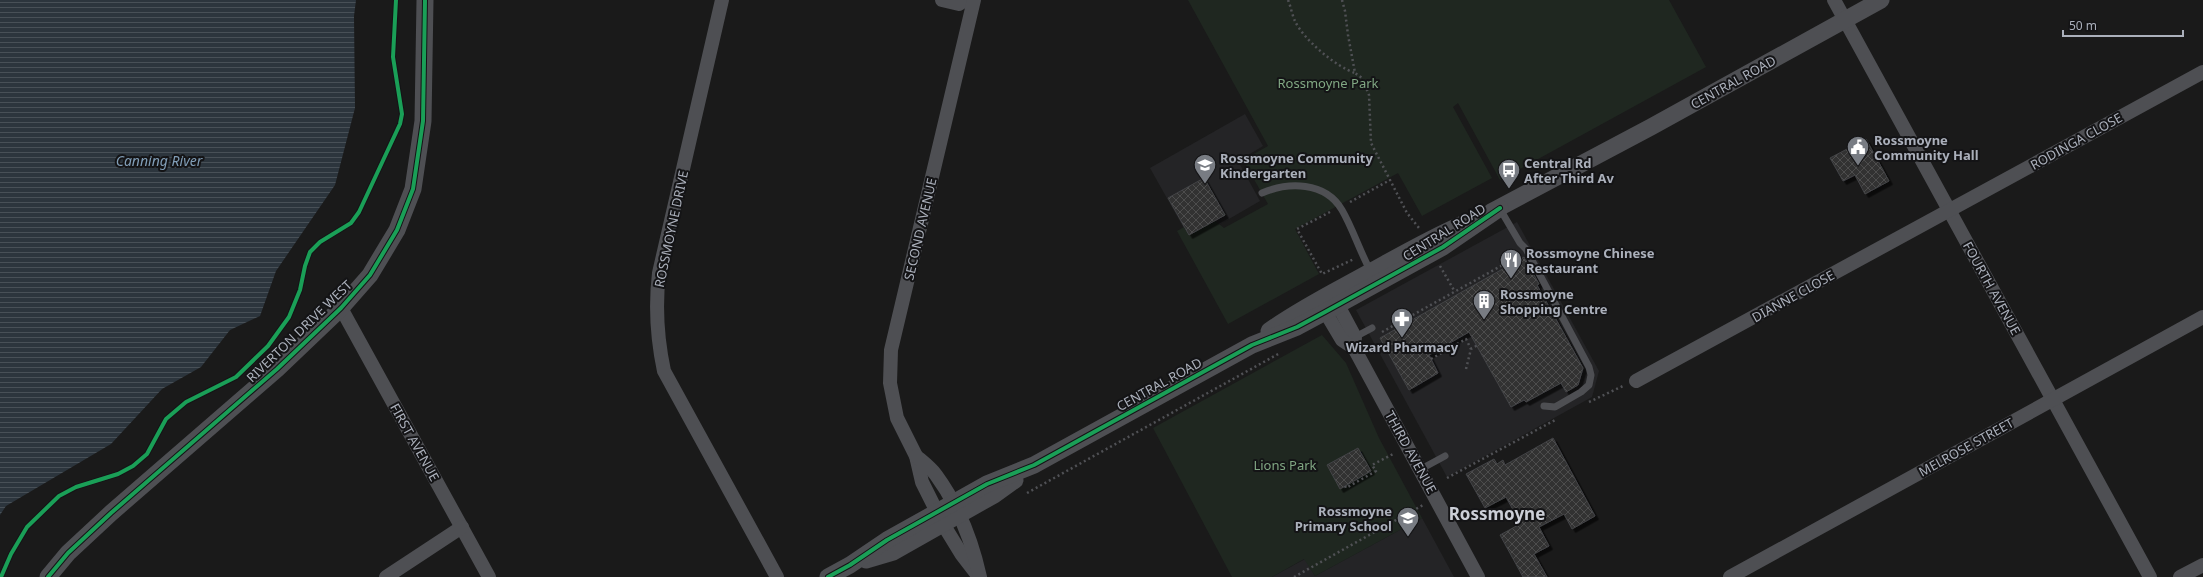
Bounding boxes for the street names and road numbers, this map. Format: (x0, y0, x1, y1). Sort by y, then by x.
street label: CENTRAL ROAD (1687, 51, 1779, 113)
street label: RODINGA CLOSE (2027, 108, 2125, 174)
street label: ROSSMOYNE DRIVE (650, 169, 692, 289)
street label: SECOND AVENUE (899, 176, 941, 282)
street label: CENTRAL ROAD (1399, 199, 1489, 265)
street label: FOURTH AVENUE (1959, 238, 2025, 338)
street label: DIANNE CLOSE (1748, 266, 1838, 326)
street label: RIVERTON DRIVE WEST (242, 275, 356, 386)
street label: CENTRAL ROAD (1113, 353, 1205, 415)
street label: FIRST AVENUE (386, 400, 444, 484)
street label: THIRD AVENUE (1381, 408, 1441, 496)
street label: MELROSE STREET (1915, 413, 2017, 481)

